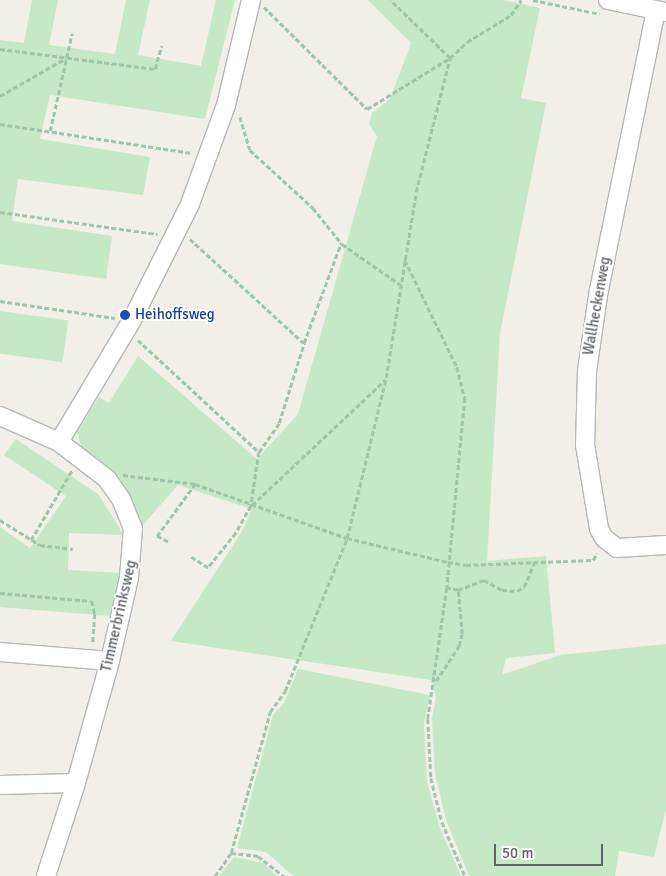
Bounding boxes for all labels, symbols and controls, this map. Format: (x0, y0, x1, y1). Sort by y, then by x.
street label: Wallheckenweg (579, 255, 615, 357)
place label: Heihoffsweg (135, 306, 215, 324)
marker: Heihoffsweg (119, 309, 131, 321)
street label: Timmerbrinksweg (97, 558, 141, 674)
scale bar (496, 834, 605, 866)
text: 50 m (502, 844, 533, 862)

